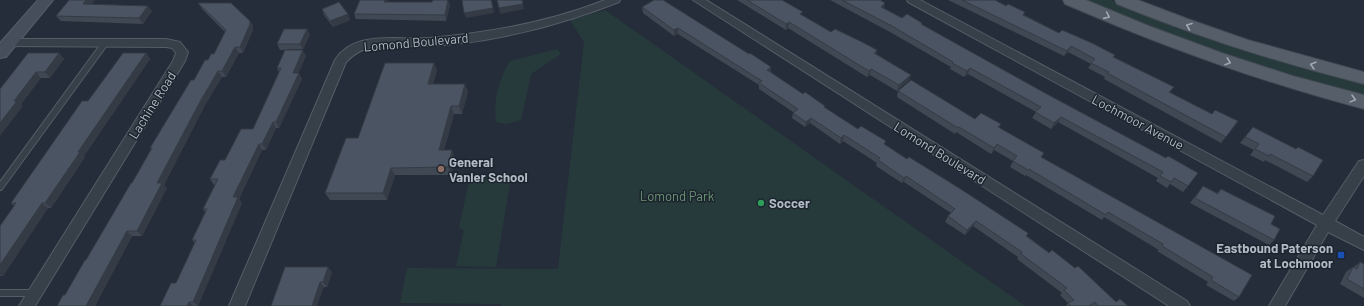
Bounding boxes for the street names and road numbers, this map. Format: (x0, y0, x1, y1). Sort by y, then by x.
street label: Lomond Boulevard (363, 29, 469, 55)
street label: Lachine Road (125, 68, 179, 142)
street label: Lochmoor Avenue (1089, 91, 1187, 153)
street label: Lomond Boulevard (891, 118, 989, 188)

